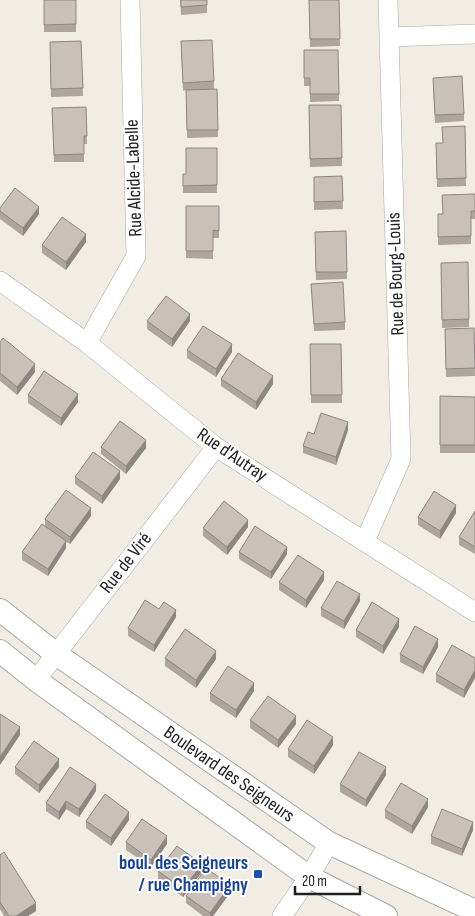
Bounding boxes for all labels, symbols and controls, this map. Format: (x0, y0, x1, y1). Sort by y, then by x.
street label: Rue Alcide-Labelle (120, 119, 148, 237)
street label: Rue de Bourg-Louis (382, 212, 410, 336)
street label: Rue d'Autray (192, 423, 272, 487)
street label: Rue de Viré (95, 528, 157, 598)
street label: Boulevard des Seigneurs (159, 721, 299, 827)
place label: boul. des Seigneurs / rue Champigny (119, 852, 248, 897)
scale bar (295, 864, 360, 896)
marker: boul. des Seigneurs / rue Champigny (252, 868, 264, 880)
text: 20 m (302, 872, 327, 891)

